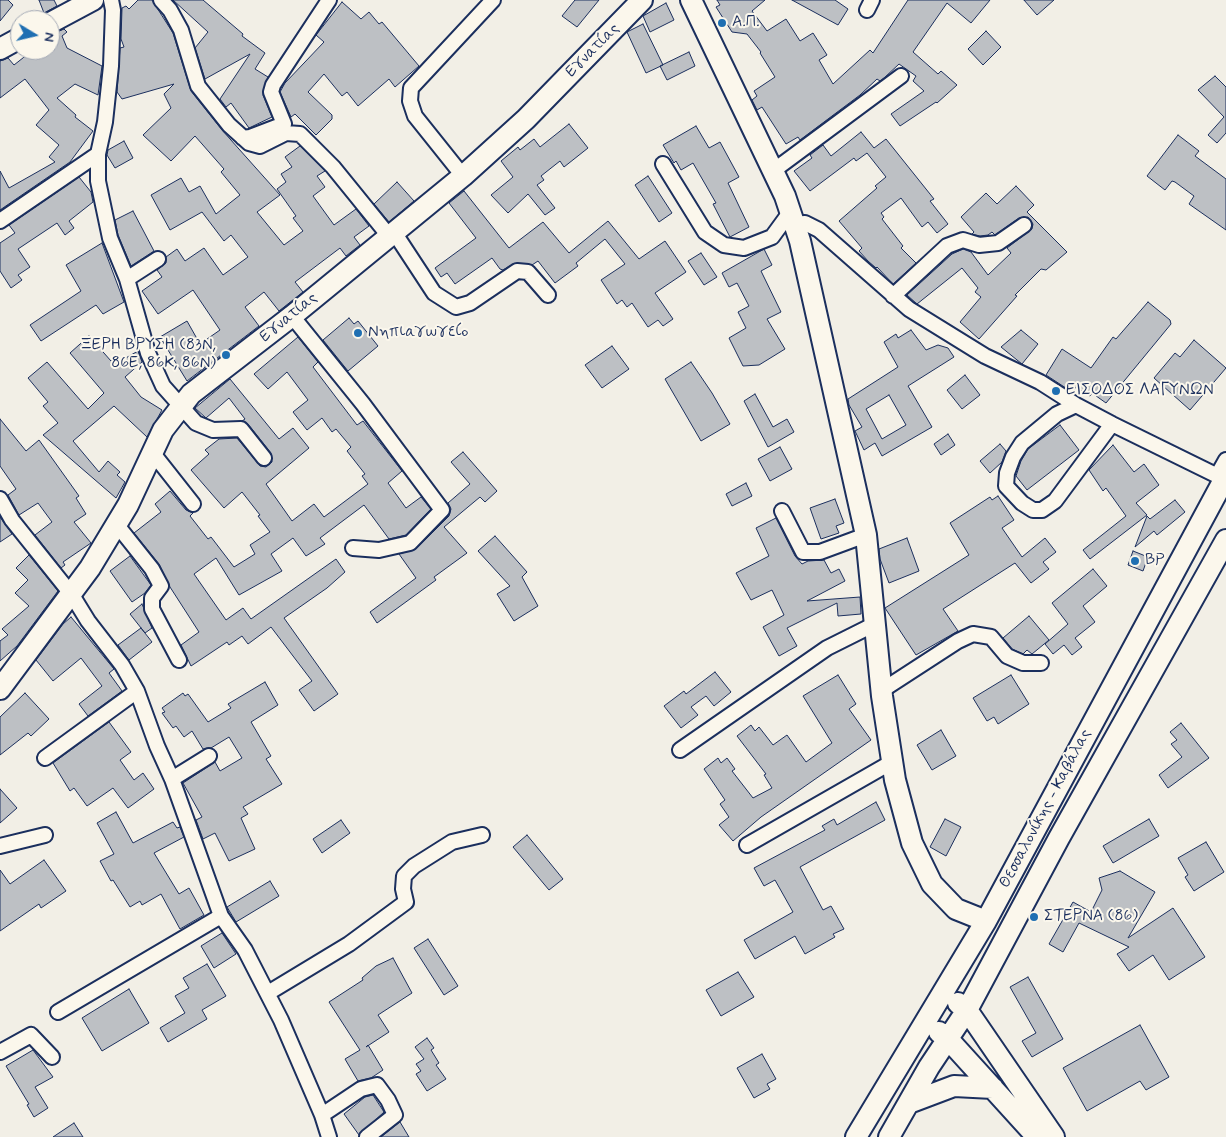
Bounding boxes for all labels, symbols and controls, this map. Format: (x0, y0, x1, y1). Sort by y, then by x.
north arrow (10, 10, 60, 60)
place label: Α.Π. (732, 13, 760, 33)
marker: Α.Π. (716, 17, 728, 29)
street label: Εγνατίας (562, 20, 624, 82)
text: N (39, 31, 58, 43)
street label: Εγνατίας (256, 289, 322, 347)
place label: Νηπιαγωγείο (368, 323, 468, 343)
marker: Νηπιαγωγείο (352, 327, 364, 339)
place label: ΞΕΡΗ ΒΡΥΣΗ (83Ν, 86Ε, 86Κ, 86Ν) (80, 336, 216, 374)
marker: ΞΕΡΗ ΒΡΥΣΗ (83Ν, 86Ε, 86Κ, 86Ν) (220, 349, 232, 361)
place label: ΕΙΣΟΔΟΣ ΛΑΓΥΝΩΝ (1066, 381, 1214, 401)
marker: ΕΙΣΟΔΟΣ ΛΑΓΥΝΩΝ (1050, 385, 1062, 397)
place label: BP (1145, 551, 1164, 571)
marker: BP (1129, 555, 1141, 567)
street label: Θεσσαλονίκης - Καβάλας (996, 726, 1096, 892)
place label: ΣΤΕΡΝΑ (86) (1044, 907, 1138, 927)
marker: ΣΤΕΡΝΑ (86) (1028, 911, 1040, 923)

